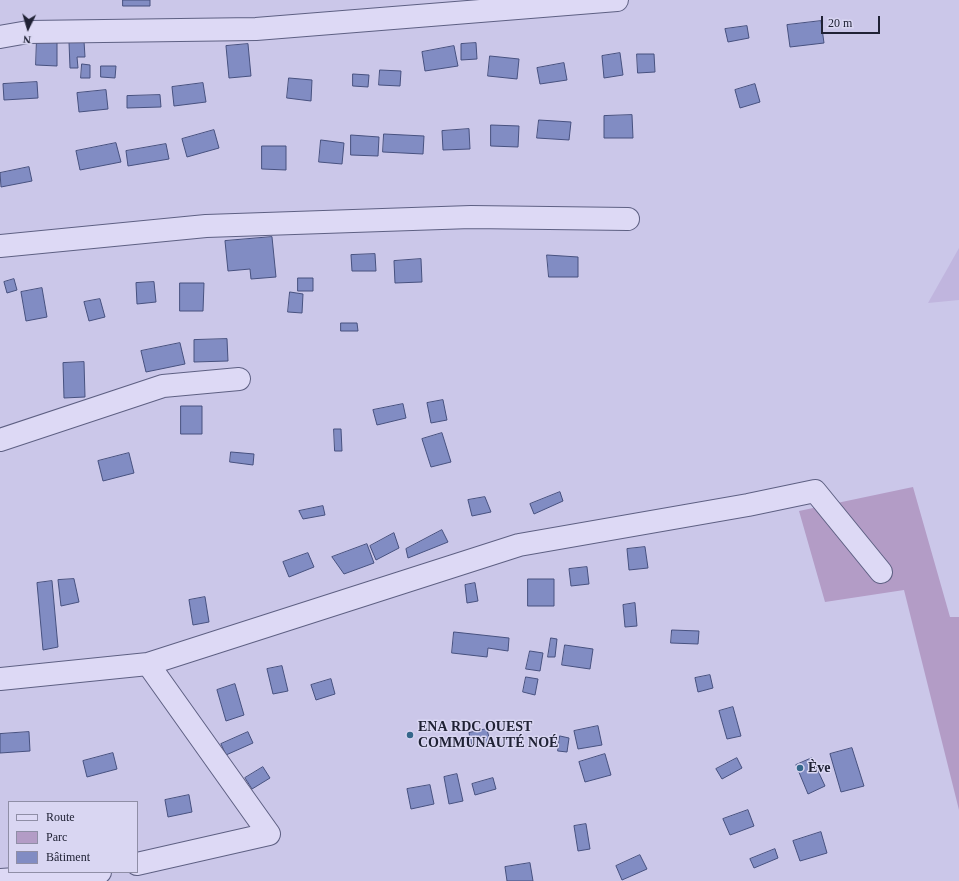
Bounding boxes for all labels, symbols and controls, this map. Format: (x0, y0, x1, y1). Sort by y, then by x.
north arrow (8, 8, 48, 48)
scale bar (823, 8, 882, 34)
text: 20 m (828, 16, 852, 30)
text: N (22, 34, 31, 46)
place label: ENA RDC OUEST COMMUNAUTÉ NOÉ (418, 719, 558, 752)
marker: ENA RDC OUEST COMMUNAUTÉ NOÉ (405, 730, 415, 740)
place label: Ève (808, 760, 831, 776)
marker: Ève (795, 763, 805, 773)
legend (8, 801, 138, 873)
text: Route (46, 810, 75, 824)
text: Parc (46, 830, 67, 844)
text: Bâtiment (46, 850, 90, 864)

